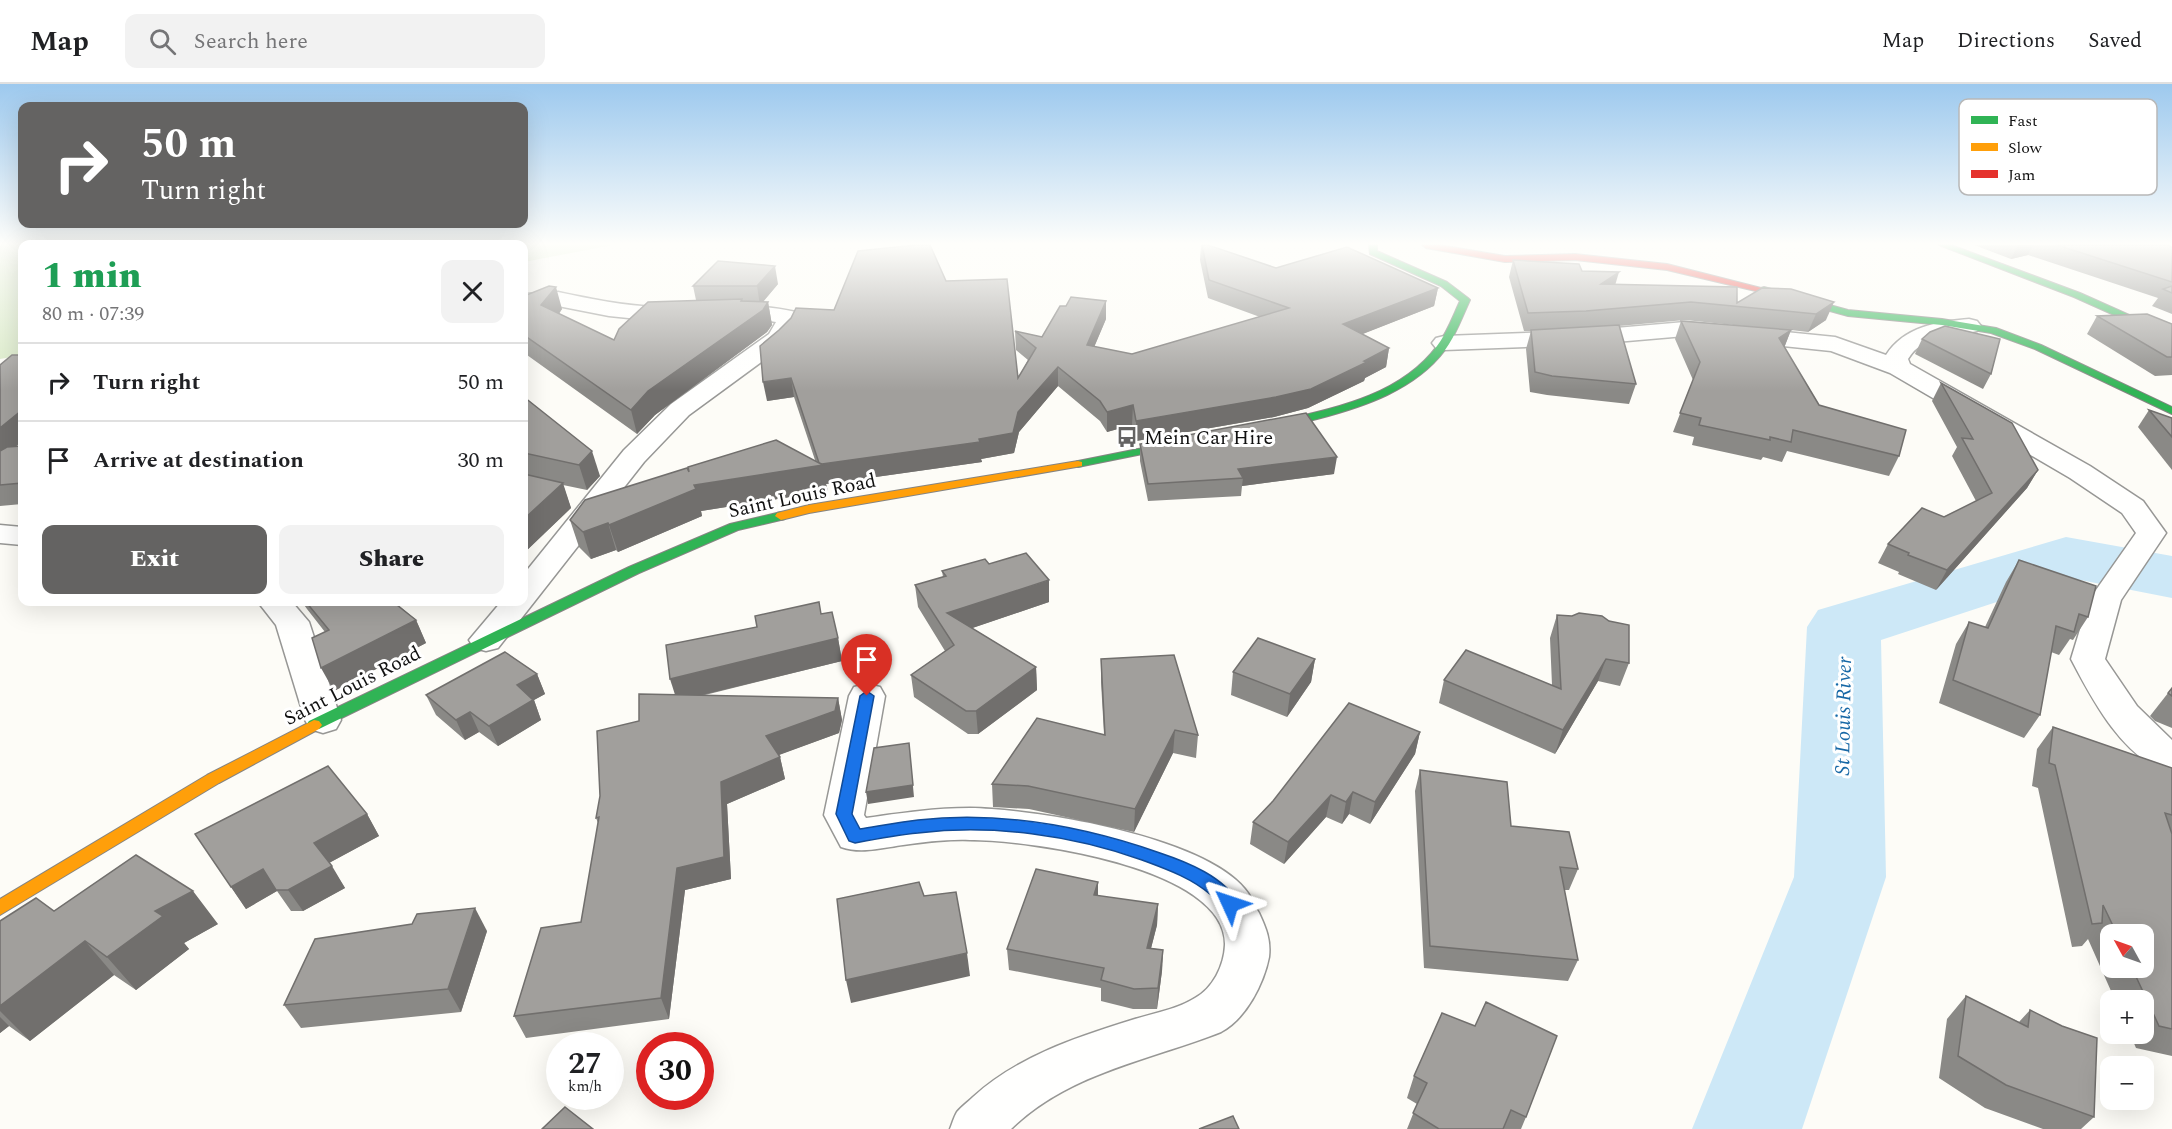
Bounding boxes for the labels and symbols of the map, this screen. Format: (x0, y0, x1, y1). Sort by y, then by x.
legend (1959, 99, 2157, 195)
text: Fast (2008, 109, 2038, 133)
text: Slow (2008, 136, 2043, 160)
text: Jam (2008, 163, 2036, 187)
place label: Mein Car Hire (1144, 423, 1273, 453)
bus stop icon: Mein Car Hire (1115, 425, 1139, 449)
street label: Saint Louis Road (726, 466, 879, 526)
pin (841, 634, 892, 696)
street label: Saint Louis Road (279, 638, 426, 733)
water label: St Louis River (1827, 656, 1861, 776)
position arrow (1198, 872, 1262, 936)
north arrow (2100, 924, 2154, 978)
speed limit sign: 30 (636, 1032, 714, 1110)

